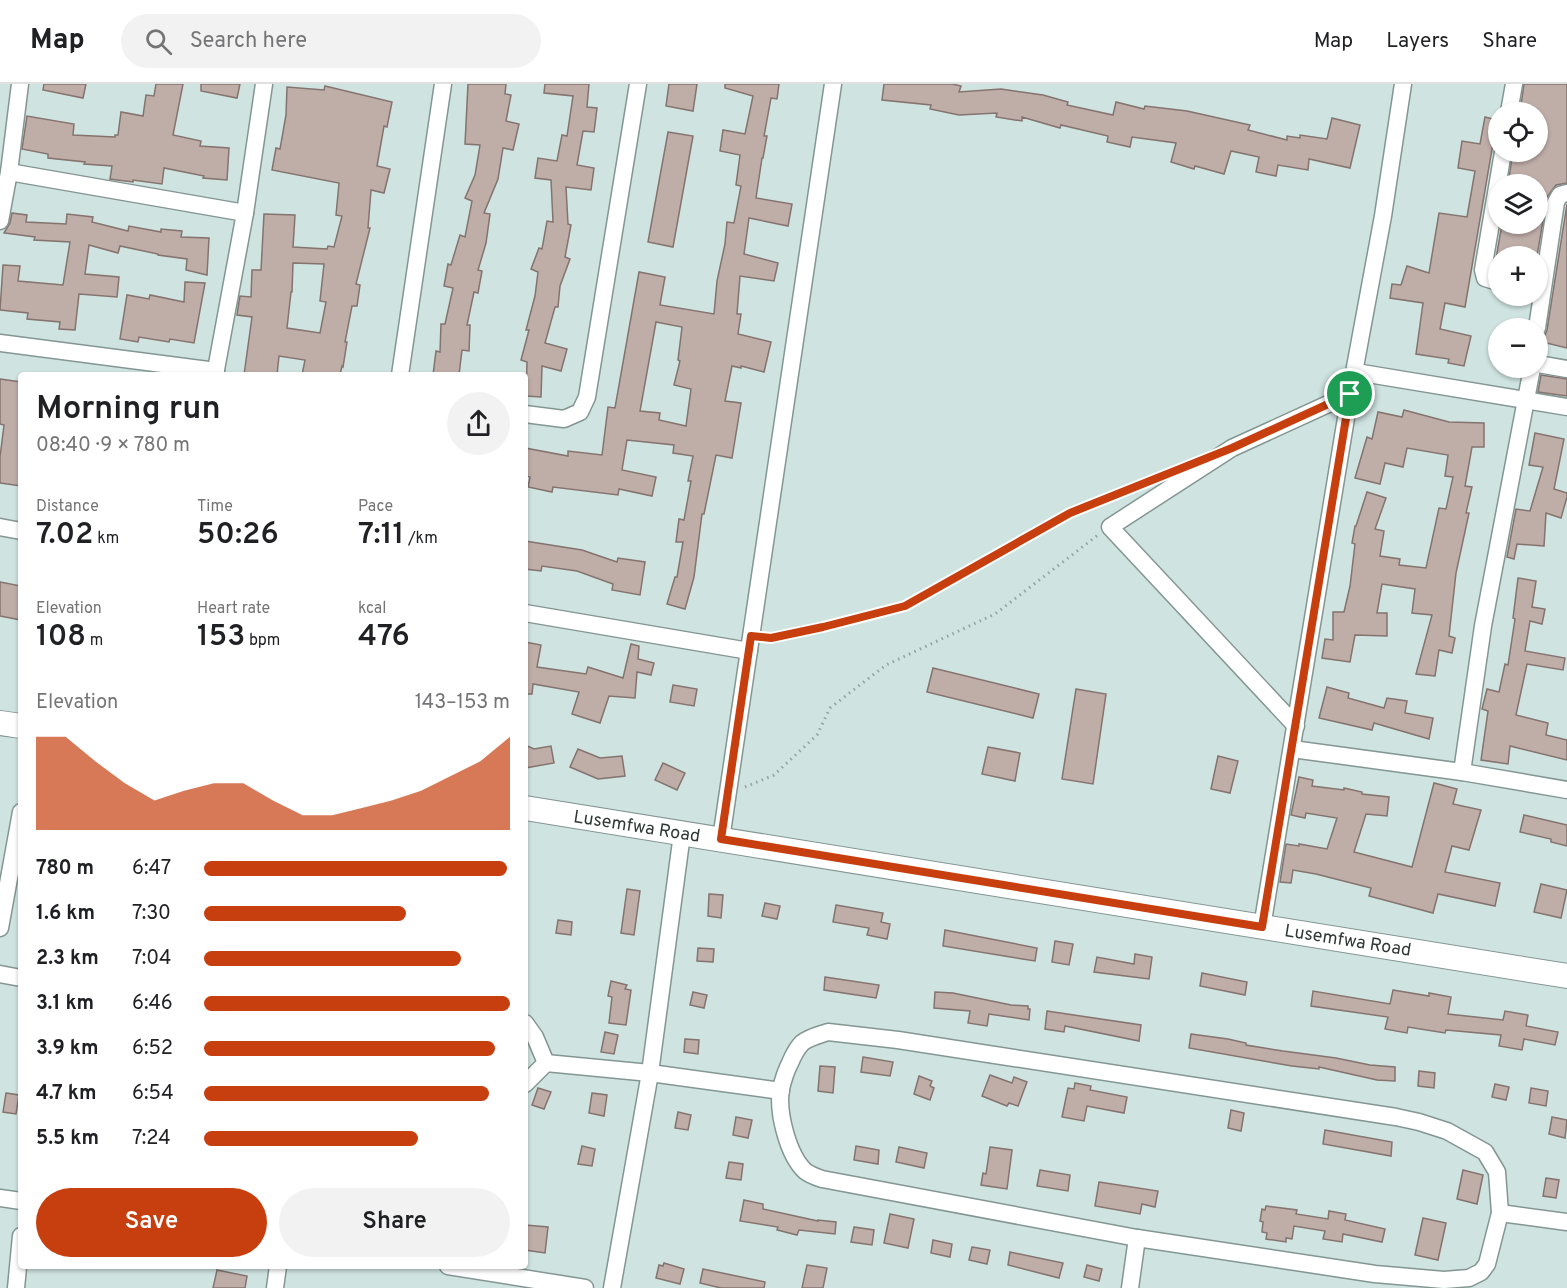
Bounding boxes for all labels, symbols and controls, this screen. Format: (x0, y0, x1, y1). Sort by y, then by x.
search box (121, 14, 541, 68)
text: Map (30, 23, 85, 59)
icon: search (142, 25, 175, 58)
text: Search here (190, 28, 307, 55)
text: Map (1314, 28, 1353, 55)
text: Layers (1386, 28, 1449, 55)
text: Share (1482, 28, 1537, 55)
map controls (1488, 102, 1548, 378)
button: locate (1488, 102, 1548, 162)
button: layers (1488, 174, 1548, 234)
button: + (1488, 246, 1548, 306)
button: − (1488, 318, 1548, 378)
pin (1324, 368, 1375, 419)
icon: arrive (1333, 377, 1366, 410)
text: Morning run (36, 389, 221, 431)
button: share (447, 392, 510, 455)
text: 08:40 · 9 × 780 m (36, 433, 190, 459)
text: Distance (36, 497, 99, 517)
text: Time (197, 497, 233, 517)
text: Pace (358, 497, 393, 517)
text: 7.02 (36, 517, 93, 554)
text: 50:26 (197, 517, 279, 554)
text: 7:11 (358, 517, 404, 554)
text: km (93, 529, 119, 549)
text: /km (404, 529, 438, 549)
text: Elevation (36, 599, 102, 619)
text: Heart rate (197, 599, 270, 619)
text: kcal (358, 599, 386, 619)
text: 108 (36, 619, 86, 656)
text: 153 (197, 619, 245, 656)
text: 476 (358, 619, 410, 656)
text: m (86, 631, 103, 651)
text: bpm (245, 631, 280, 651)
text: Elevation (36, 690, 118, 716)
text: 143–153 m (415, 690, 510, 716)
street label: Lusemfwa Road (572, 806, 702, 849)
text: 780 m (36, 856, 94, 882)
text: 6:47 (132, 856, 171, 882)
text: 1.6 km (36, 901, 95, 927)
text: 7:30 (132, 901, 171, 927)
street label: Lusemfwa Road (1283, 920, 1413, 963)
text: 2.3 km (36, 946, 99, 972)
text: 7:04 (132, 946, 171, 972)
text: 3.1 km (36, 991, 94, 1017)
text: 6:46 (132, 991, 173, 1017)
text: 3.9 km (36, 1036, 98, 1062)
text: 6:52 (132, 1036, 173, 1062)
text: 4.7 km (36, 1081, 96, 1107)
text: 6:54 (132, 1081, 174, 1107)
text: 5.5 km (36, 1126, 99, 1152)
text: 7:24 (132, 1126, 171, 1152)
button: Save (36, 1188, 267, 1257)
button: Share (279, 1188, 510, 1257)

